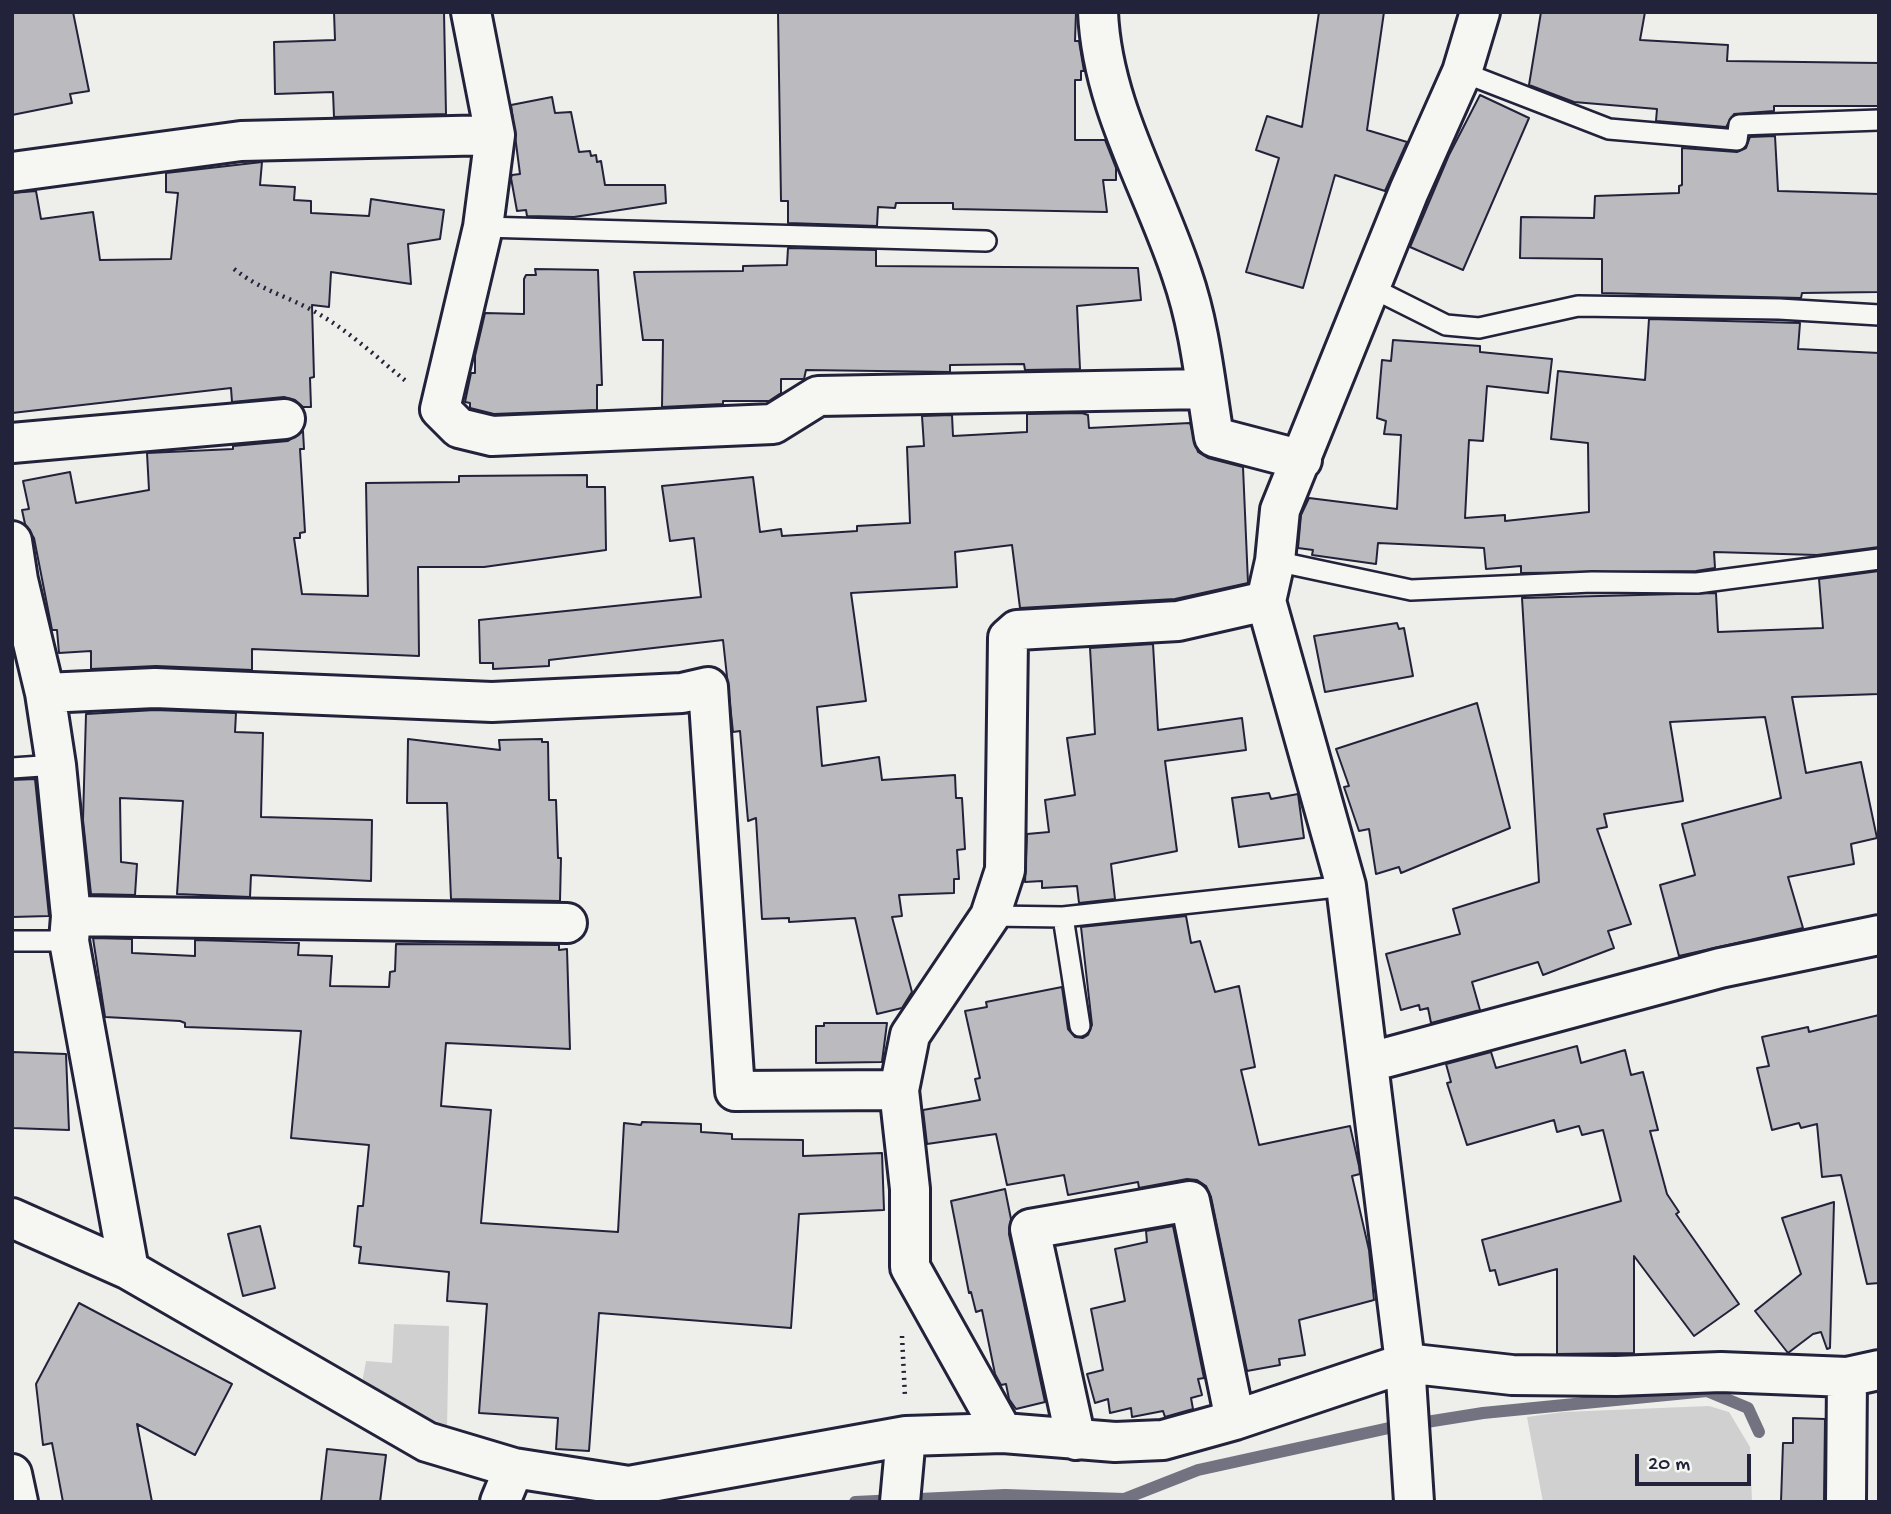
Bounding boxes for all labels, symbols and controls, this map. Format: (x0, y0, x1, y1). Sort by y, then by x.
scale bar (1639, 1440, 1755, 1484)
text: 20 m (1648, 1453, 1690, 1478)

